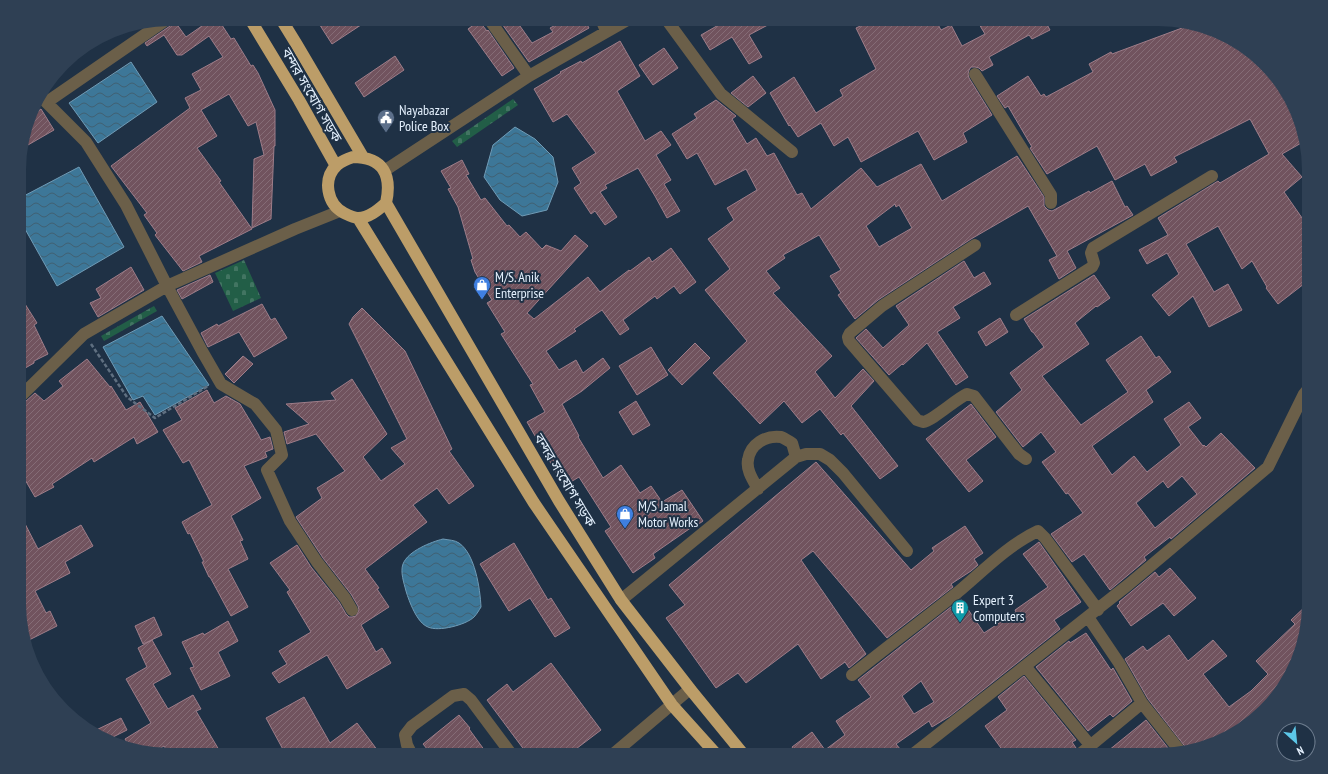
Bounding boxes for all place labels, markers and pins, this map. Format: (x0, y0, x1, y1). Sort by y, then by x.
place label: Nayabazar Police Box (399, 101, 449, 135)
public building icon: Nayabazar Police Box (376, 108, 396, 133)
place label: M/S. Anik Enterprise (495, 268, 544, 302)
shop icon: M/S. Anik Enterprise (472, 275, 492, 300)
place label: M/S Jamal Motor Works (638, 497, 699, 531)
shop icon: M/S Jamal Motor Works (615, 504, 635, 529)
place label: Expert 3 Computers (973, 591, 1025, 625)
building icon: Expert 3 Computers (950, 598, 970, 623)

